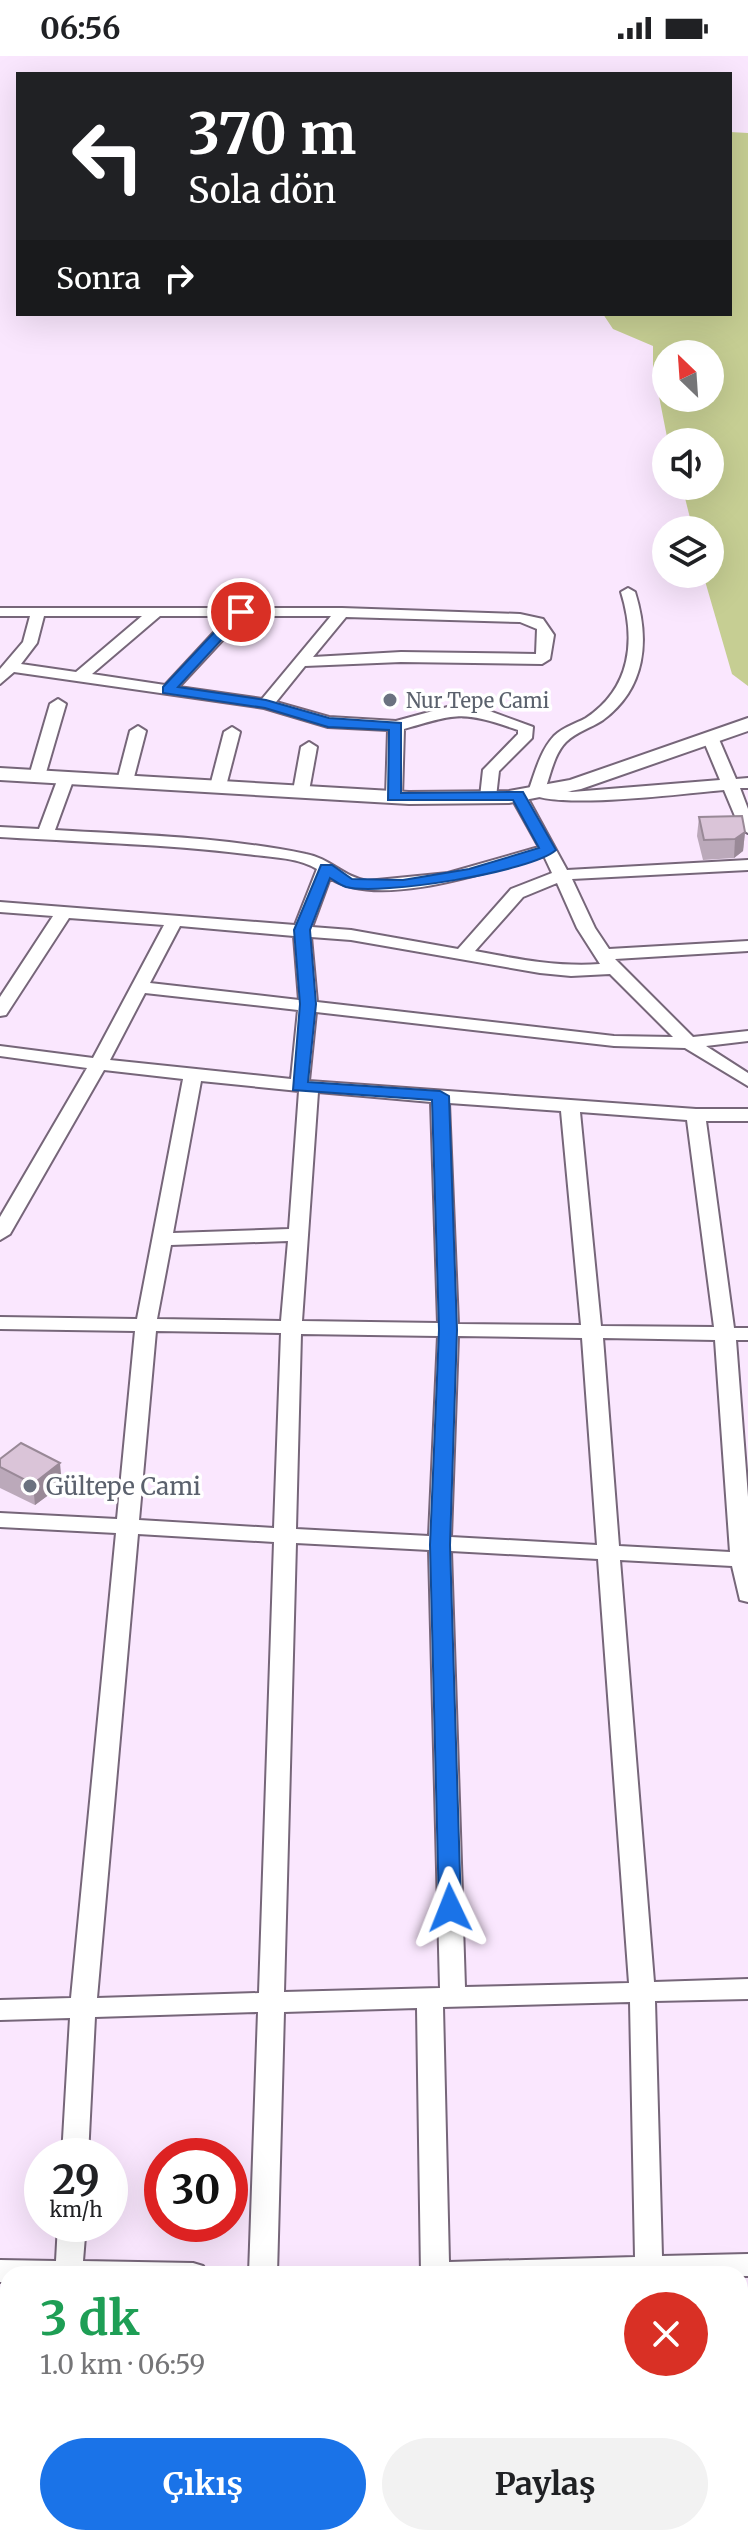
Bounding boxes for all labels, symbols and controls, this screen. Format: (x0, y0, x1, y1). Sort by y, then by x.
text: 06:56 (40, 9, 120, 47)
text: 370 m (188, 99, 356, 169)
icon: left (56, 104, 160, 208)
text: Sola dön (188, 168, 336, 213)
icon: right (157, 256, 201, 300)
text: Sonra (56, 259, 141, 297)
north arrow (652, 340, 724, 412)
map controls (652, 340, 724, 588)
button: sound (652, 428, 724, 500)
button: layers (652, 516, 724, 588)
pin (207, 578, 275, 646)
icon: arrive (219, 590, 263, 634)
place label: Nur Tepe Cami (406, 688, 549, 713)
marker: Nur Tepe Cami (381, 691, 399, 709)
place label: Gültepe Cami (46, 1471, 201, 1502)
marker: Gültepe Cami (21, 1477, 39, 1495)
position arrow (408, 1866, 492, 1950)
speed limit sign: 30 (144, 2138, 248, 2242)
text: 29 (52, 2155, 100, 2205)
text: km/h (50, 2197, 102, 2222)
text: 3 dk (40, 2288, 140, 2348)
button: close (624, 2292, 708, 2376)
text: 1.0 km · 06:59 (40, 2348, 205, 2381)
button: Çıkış (40, 2438, 366, 2530)
button: Paylaş (382, 2438, 708, 2530)

